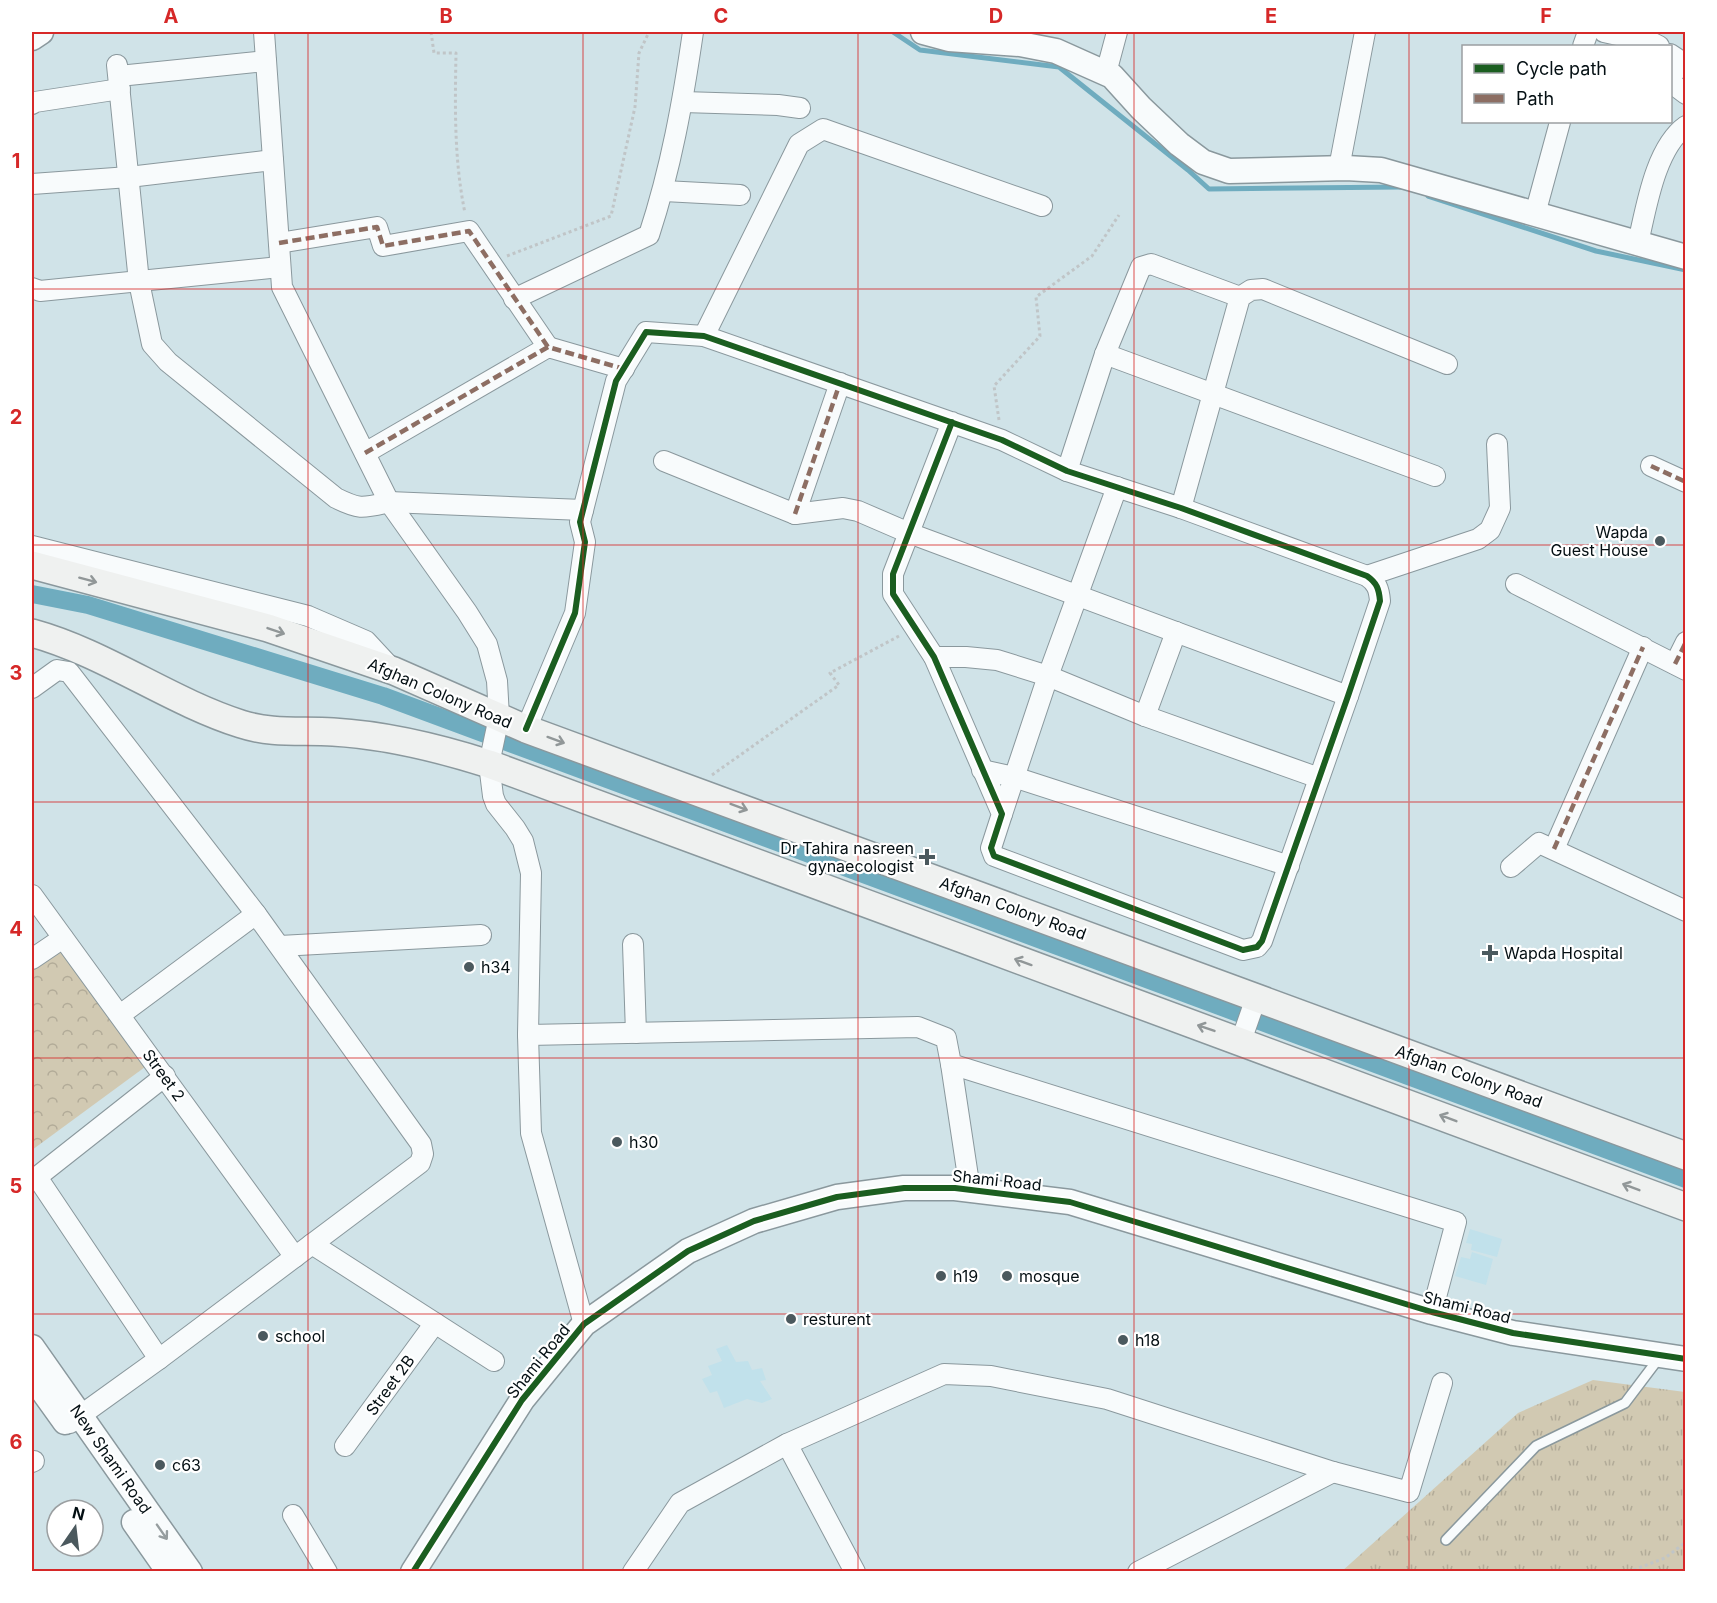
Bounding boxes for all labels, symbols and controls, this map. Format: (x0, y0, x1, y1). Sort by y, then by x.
text: A (164, 4, 179, 28)
text: B (439, 4, 453, 28)
text: C (714, 4, 728, 28)
text: D (989, 4, 1003, 28)
text: E (1265, 4, 1277, 28)
text: F (1540, 4, 1552, 28)
legend (1462, 45, 1672, 123)
text: Cycle path (1516, 58, 1607, 79)
text: Path (1516, 88, 1554, 109)
text: 1 (12, 149, 20, 173)
text: 2 (10, 405, 22, 429)
place label: Wapda Guest House (1550, 522, 1648, 560)
marker: Wapda Guest House (1653, 534, 1667, 548)
one-way arrow (78, 575, 97, 586)
one-way arrow (266, 626, 285, 637)
street label: Afghan Colony Road (365, 654, 515, 732)
text: 3 (10, 661, 22, 685)
one-way arrow (546, 735, 564, 746)
one-way arrow (729, 803, 747, 814)
place label: Dr Tahira nasreen gynaecologist (780, 838, 914, 876)
marker: Dr Tahira nasreen gynaecologist (918, 848, 936, 866)
street label: Afghan Colony Road (937, 872, 1089, 944)
text: 4 (9, 917, 23, 941)
place label: Wapda Hospital (1504, 943, 1623, 963)
marker: Wapda Hospital (1481, 944, 1499, 962)
one-way arrow (1014, 955, 1033, 966)
place label: h34 (481, 957, 511, 977)
marker: h34 (462, 960, 476, 974)
one-way arrow (1197, 1022, 1216, 1033)
street label: Afghan Colony Road (1393, 1040, 1545, 1112)
street label: Street 2 (138, 1045, 190, 1105)
one-way arrow (1439, 1112, 1458, 1123)
place label: h30 (629, 1132, 658, 1152)
marker: h30 (610, 1135, 624, 1149)
street label: Shami Road (951, 1165, 1043, 1195)
text: 5 (10, 1174, 22, 1198)
one-way arrow (1622, 1180, 1641, 1191)
place label: h19 (953, 1266, 978, 1286)
place label: mosque (1019, 1266, 1080, 1286)
marker: h19 (934, 1269, 948, 1283)
marker: mosque (1000, 1269, 1014, 1283)
street label: Shami Road (1421, 1286, 1513, 1328)
place label: resturent (803, 1309, 871, 1329)
marker: resturent (784, 1312, 798, 1326)
street label: Shami Road (502, 1320, 574, 1402)
place label: school (275, 1326, 325, 1346)
marker: school (256, 1329, 270, 1343)
place label: h18 (1135, 1330, 1160, 1350)
marker: h18 (1116, 1333, 1130, 1347)
street label: Street 2B (361, 1351, 419, 1419)
street label: New Shami Road (66, 1401, 156, 1517)
text: 6 (10, 1430, 23, 1454)
place label: c63 (172, 1455, 201, 1475)
marker: c63 (153, 1458, 167, 1472)
north arrow (45, 1498, 105, 1558)
one-way arrow (156, 1524, 168, 1540)

